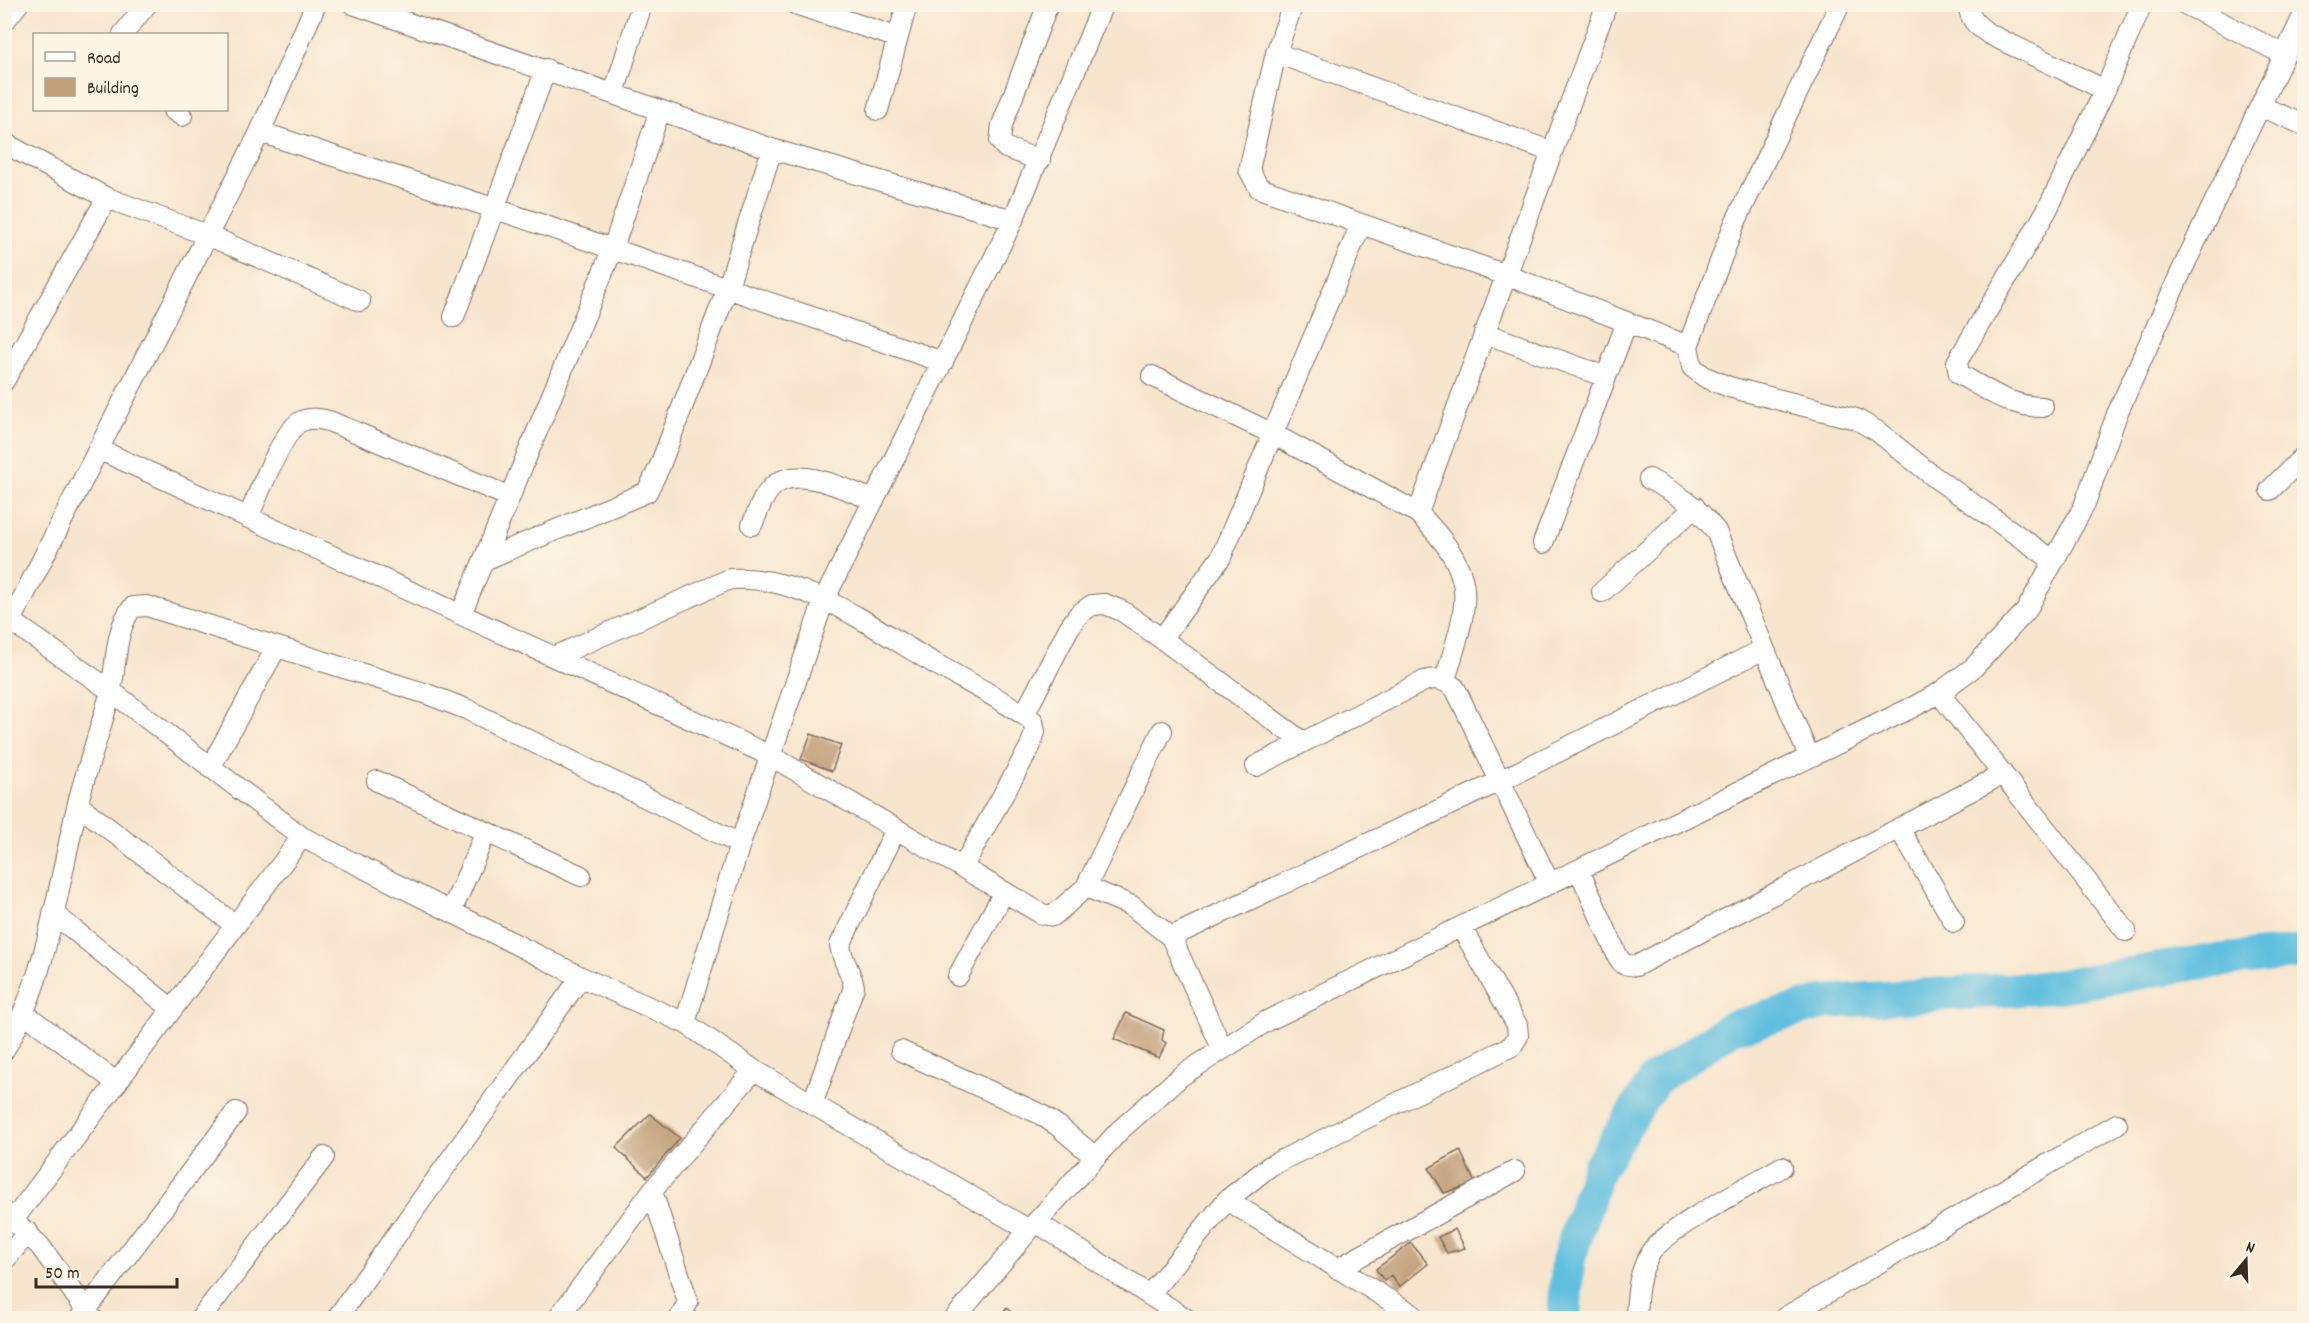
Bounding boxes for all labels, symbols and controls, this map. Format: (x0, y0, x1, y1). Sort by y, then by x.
legend (33, 33, 228, 111)
text: Road (87, 47, 121, 72)
text: Building (87, 77, 139, 102)
north arrow (2216, 1230, 2276, 1290)
text: N (2243, 1236, 2258, 1260)
scale bar (36, 1251, 177, 1289)
text: 50 m (45, 1262, 80, 1287)

